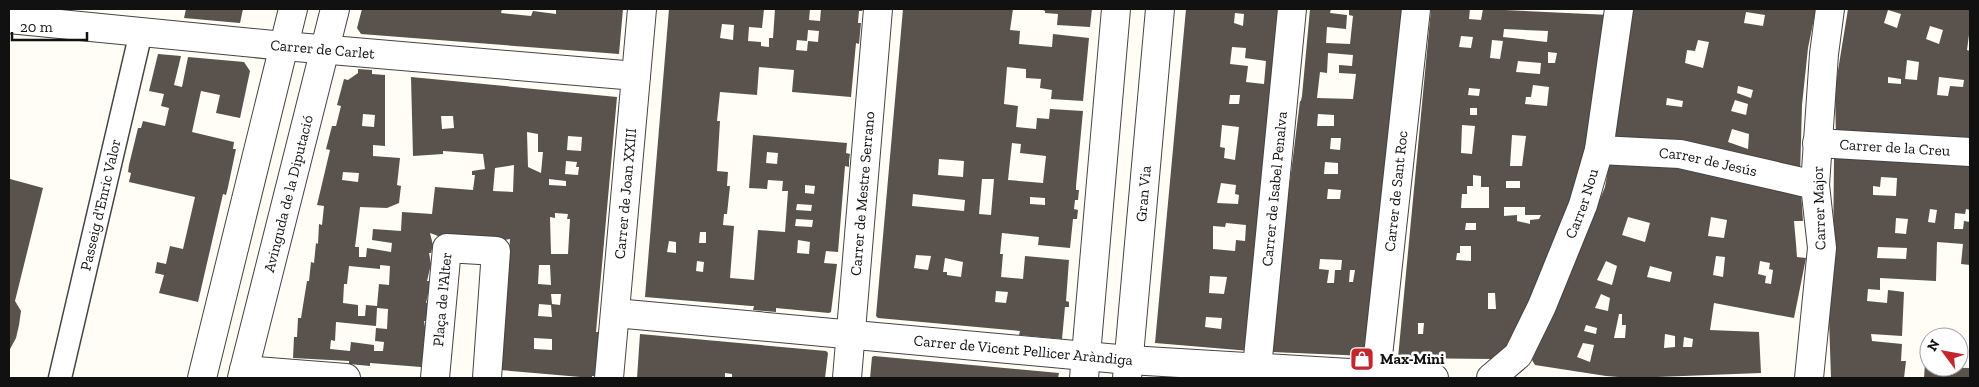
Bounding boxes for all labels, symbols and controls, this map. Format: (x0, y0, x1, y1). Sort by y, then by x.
scale bar (12, 10, 88, 42)
text: 20 m (20, 18, 53, 36)
street label: Carrer de Carlet (270, 36, 376, 63)
street label: Carrer de Mestre Serrano (847, 110, 878, 277)
street label: Carrer de Isabel Penalva (1258, 110, 1291, 267)
street label: Avinguda de la Diputació (260, 113, 317, 274)
street label: Carrer de Joan XXIII (611, 127, 640, 260)
street label: Carrer de Sant Roc (1380, 130, 1412, 252)
street label: Carrer de la Creu (1839, 135, 1951, 160)
street label: Passeig d'Enric Valor (76, 137, 125, 272)
street label: Carrer de Jesús (1659, 144, 1759, 180)
street label: Gran Via (1132, 165, 1155, 223)
street label: Carrer Nou (1561, 166, 1602, 241)
street label: Carrer Major (1809, 166, 1829, 250)
street label: Plaça de l'Alter (429, 251, 456, 347)
north arrow (1919, 327, 1969, 377)
street label: Carrer de Vicent Pellicer Aràndiga (913, 331, 1133, 369)
text: N (1923, 336, 1944, 354)
shop icon: Max-Mini (1349, 346, 1375, 372)
place label: Max-Mini (1380, 350, 1445, 368)

